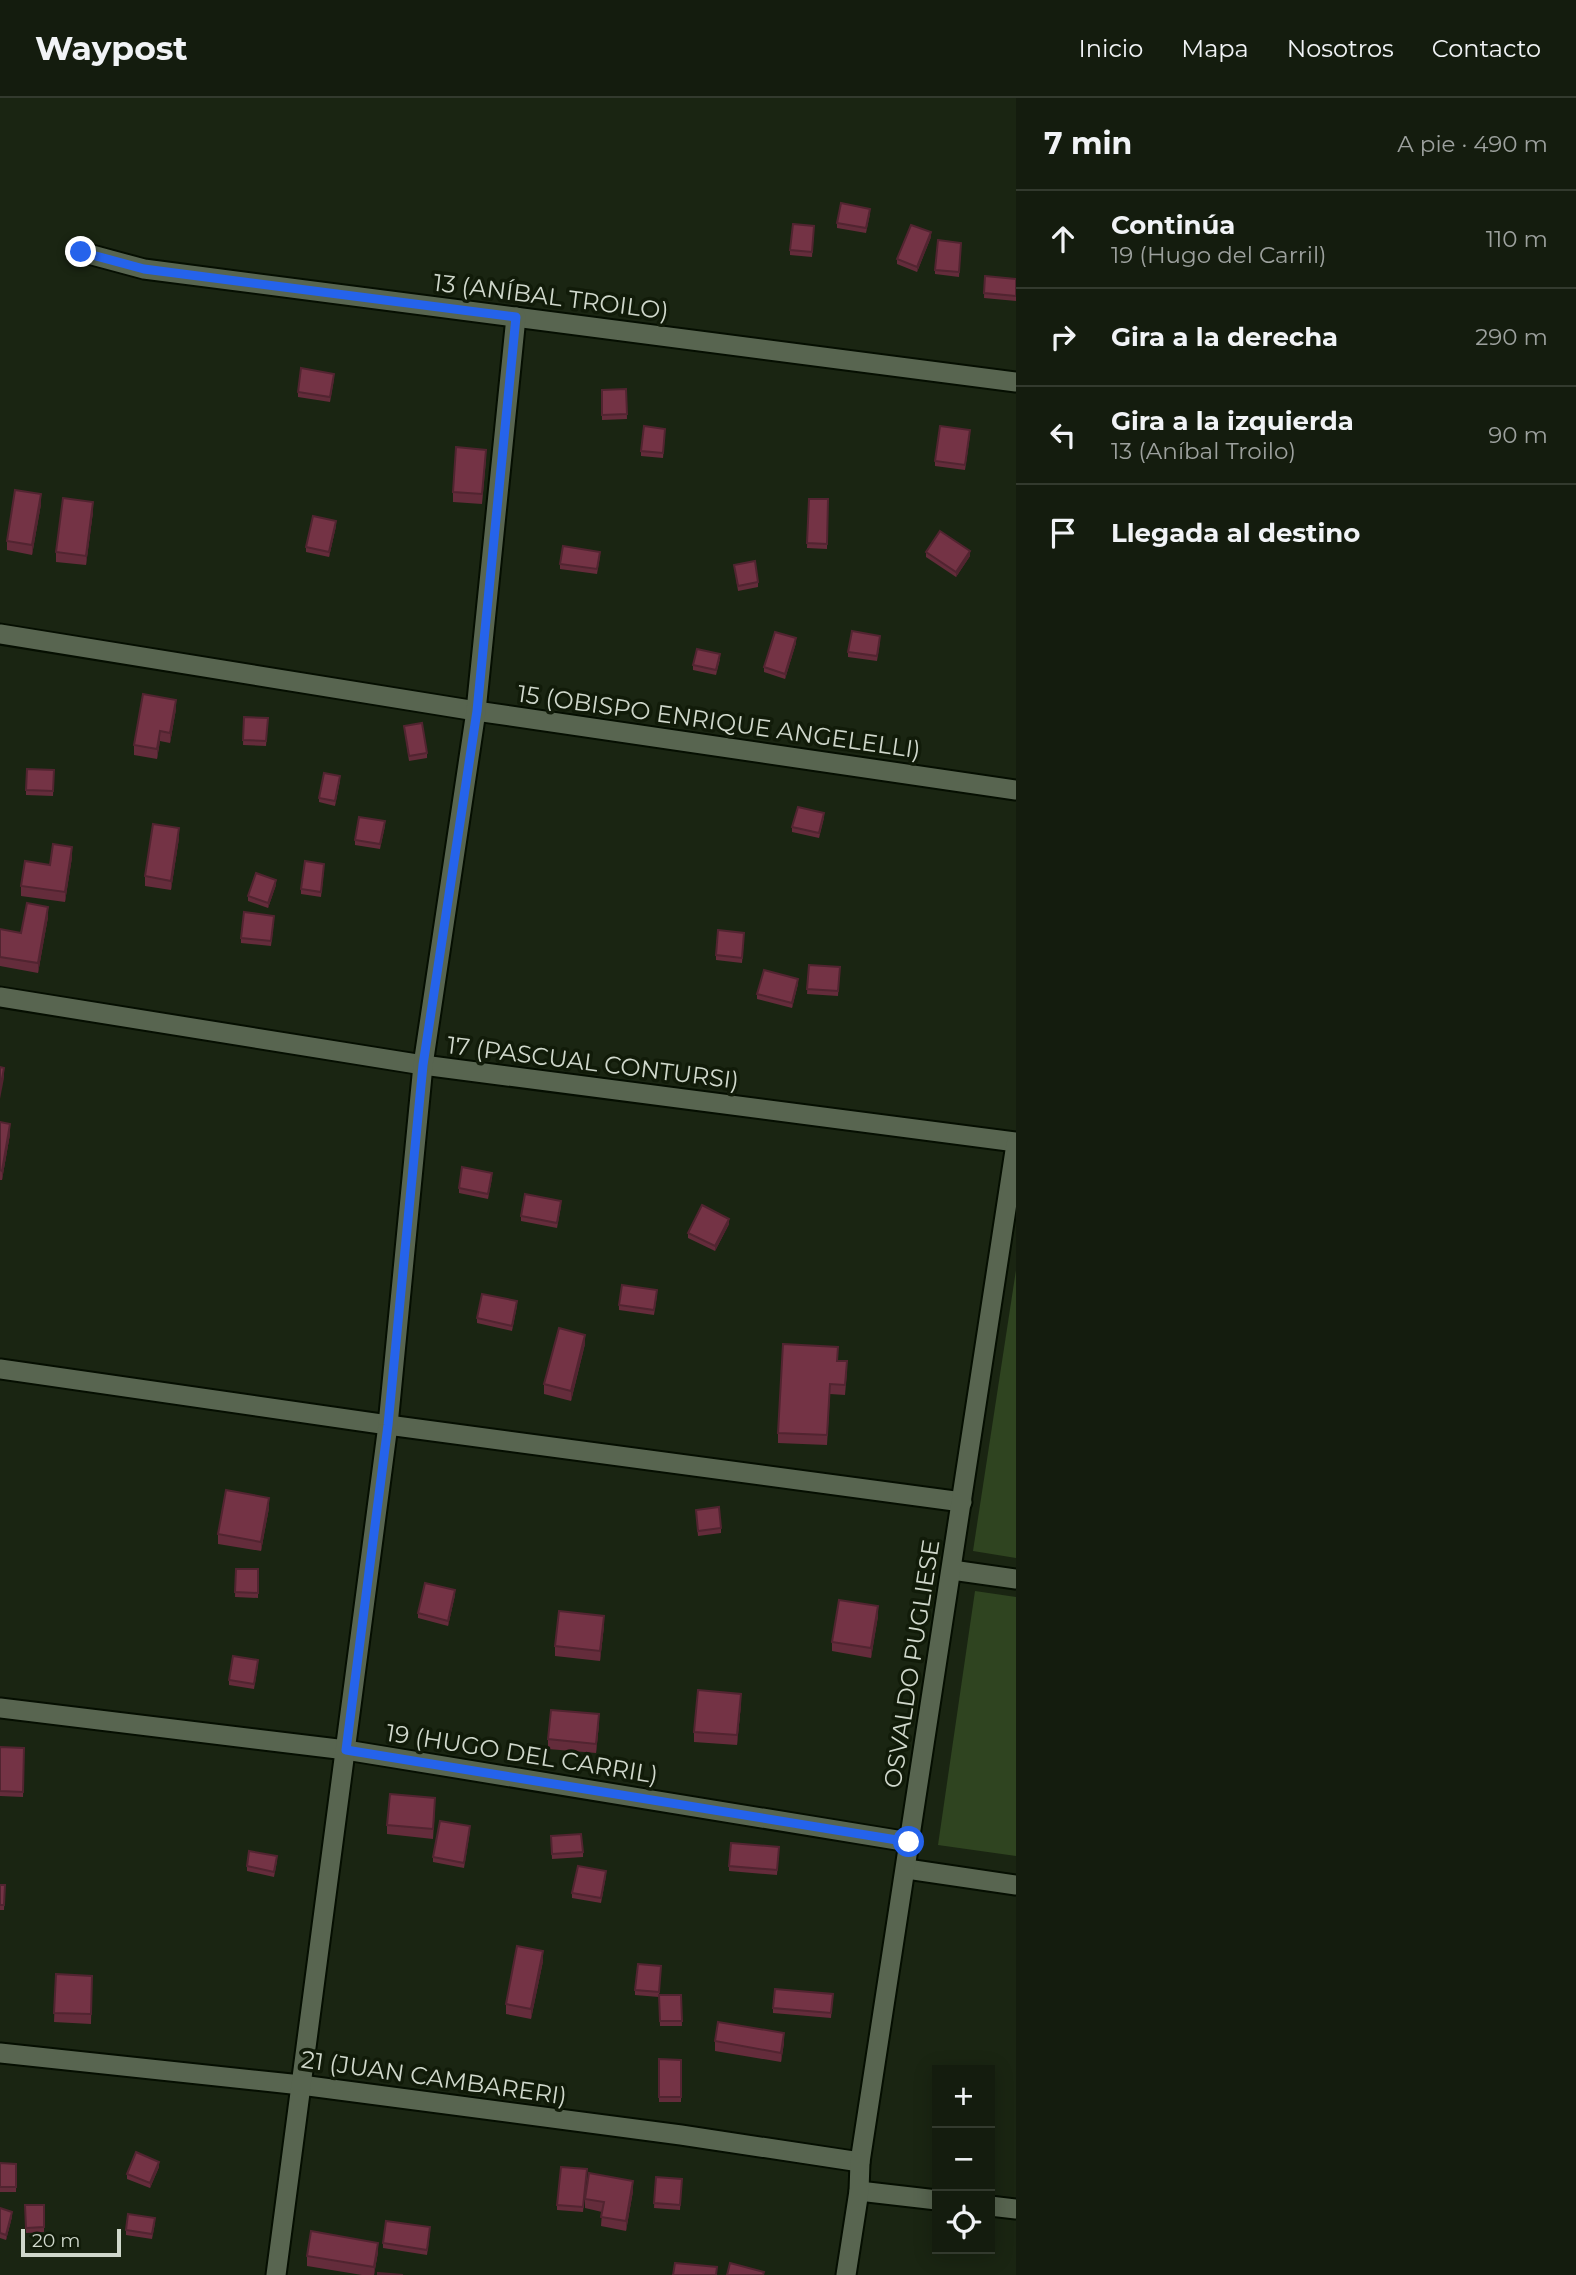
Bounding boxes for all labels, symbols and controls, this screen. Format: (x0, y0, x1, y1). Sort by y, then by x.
text: Waypost (35, 28, 188, 68)
text: Inicio (1078, 34, 1143, 63)
text: Mapa (1181, 34, 1249, 63)
text: Nosotros (1287, 34, 1394, 63)
text: Contacto (1432, 34, 1541, 63)
text: 7 min (1044, 125, 1132, 162)
text: A pie · 490 m (1397, 130, 1548, 158)
text: Continúa (1111, 209, 1235, 241)
icon: ahead (1044, 220, 1082, 258)
text: 110 m (1486, 225, 1548, 253)
route end (65, 236, 96, 267)
text: 19 (Hugo del Carril) (1111, 241, 1327, 269)
street label: 13 (ANÍBAL TROILO) (432, 268, 670, 325)
icon: right (1044, 318, 1082, 356)
text: Gira a la derecha (1111, 321, 1338, 353)
text: 290 m (1475, 323, 1548, 351)
text: Gira a la izquierda (1111, 405, 1354, 437)
icon: left (1044, 416, 1082, 454)
text: 90 m (1488, 421, 1548, 449)
text: 13 (Aníbal Troilo) (1111, 437, 1296, 465)
icon: arrive (1044, 514, 1082, 552)
text: Llegada al destino (1111, 517, 1360, 549)
street label: 15 (OBISPO ENRIQUE ANGELELLI) (516, 679, 923, 764)
street label: 17 (PASCUAL CONTURSI) (445, 1030, 741, 1095)
street label: OSVALDO PUGLIESE (878, 1538, 945, 1790)
street label: 19 (HUGO DEL CARRIL) (384, 1718, 660, 1789)
route start (893, 1826, 924, 1857)
street label: 21 (JUAN CAMBARERI) (299, 2044, 569, 2111)
map controls (932, 2065, 995, 2254)
button: + (932, 2065, 995, 2128)
button: − (932, 2128, 995, 2191)
button: locate (932, 2191, 995, 2254)
scale bar (21, 2226, 121, 2258)
text: 20 m (32, 2229, 80, 2252)

